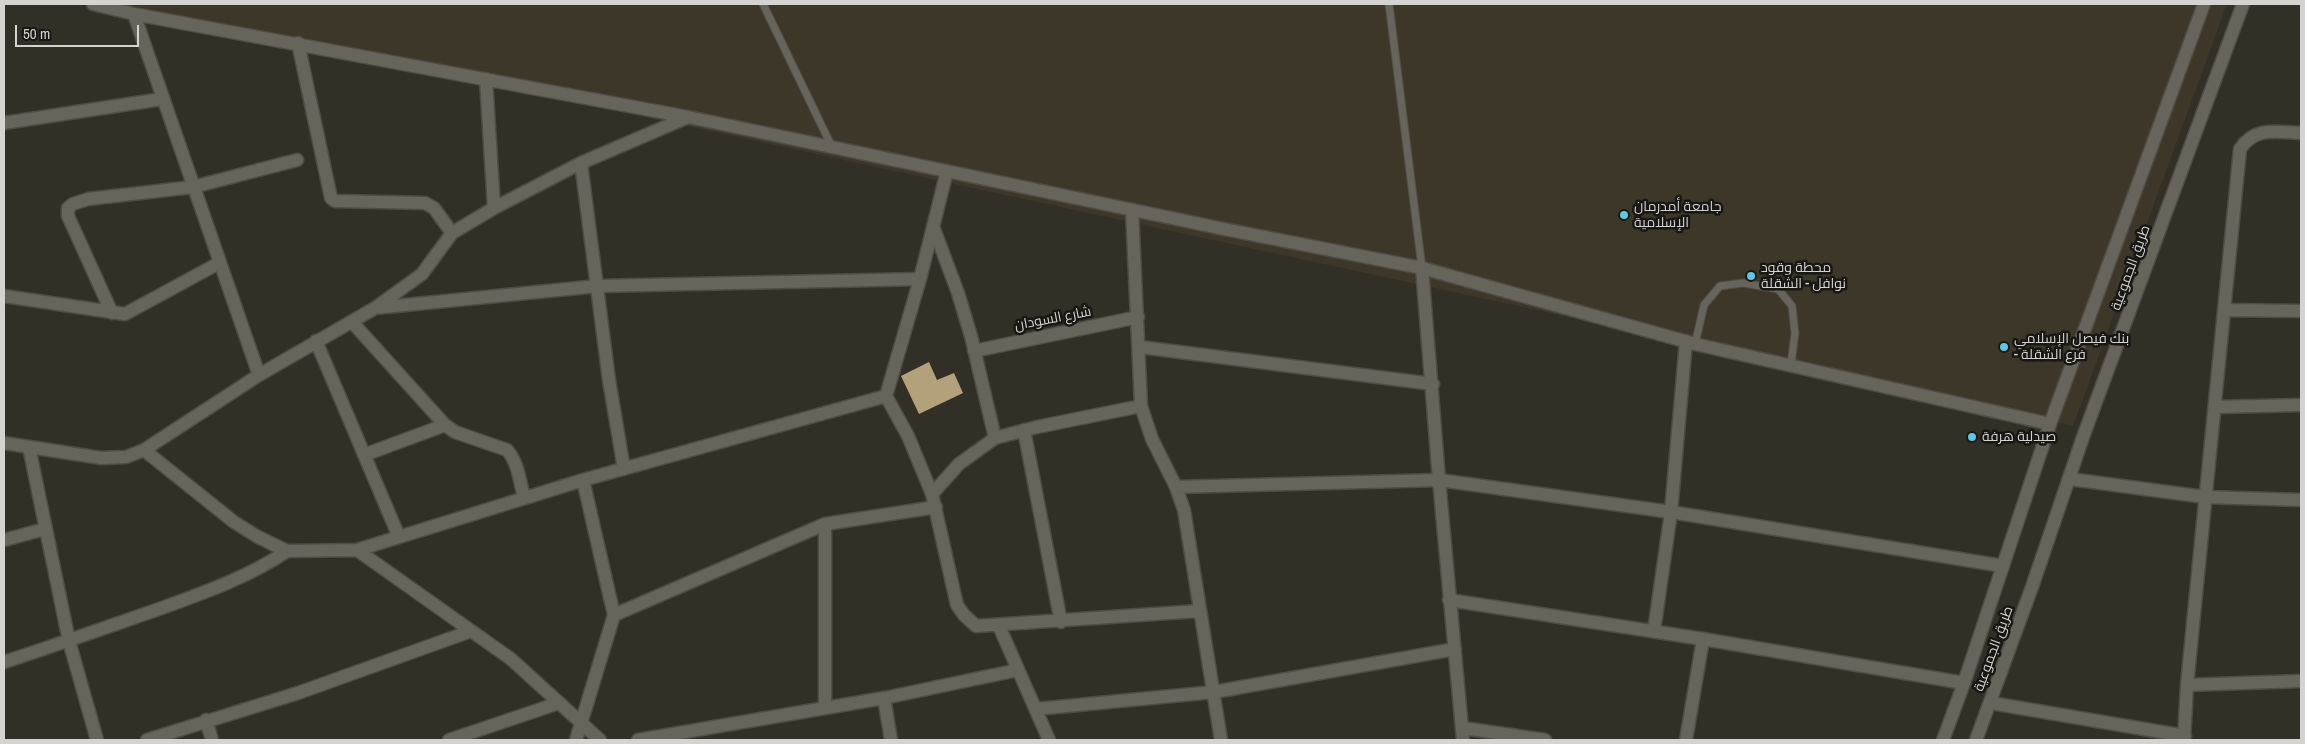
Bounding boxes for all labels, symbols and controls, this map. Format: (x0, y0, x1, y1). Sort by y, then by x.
scale bar (18, 15, 141, 47)
text: 50 m (23, 23, 50, 44)
place label: جامعة أمدرمان الإسلامية (1634, 199, 1721, 232)
marker: جامعة أمدرمان الإسلامية (1618, 209, 1630, 221)
street label: طريق الجموعية (2108, 223, 2154, 313)
place label: محطة وقود نوافل - الشقلة (1761, 260, 1846, 292)
marker: محطة وقود نوافل - الشقلة (1745, 270, 1757, 282)
street label: شارع السودان (1013, 303, 1093, 335)
place label: بنك فيصل الإسلامي - فرع الشقلة (2014, 331, 2129, 364)
marker: بنك فيصل الإسلامي - فرع الشقلة (1998, 341, 2010, 353)
place label: صيدلية هرفة (1982, 429, 2056, 445)
marker: صيدلية هرفة (1966, 431, 1978, 443)
street label: طريق الجموعية (1971, 604, 2017, 694)

